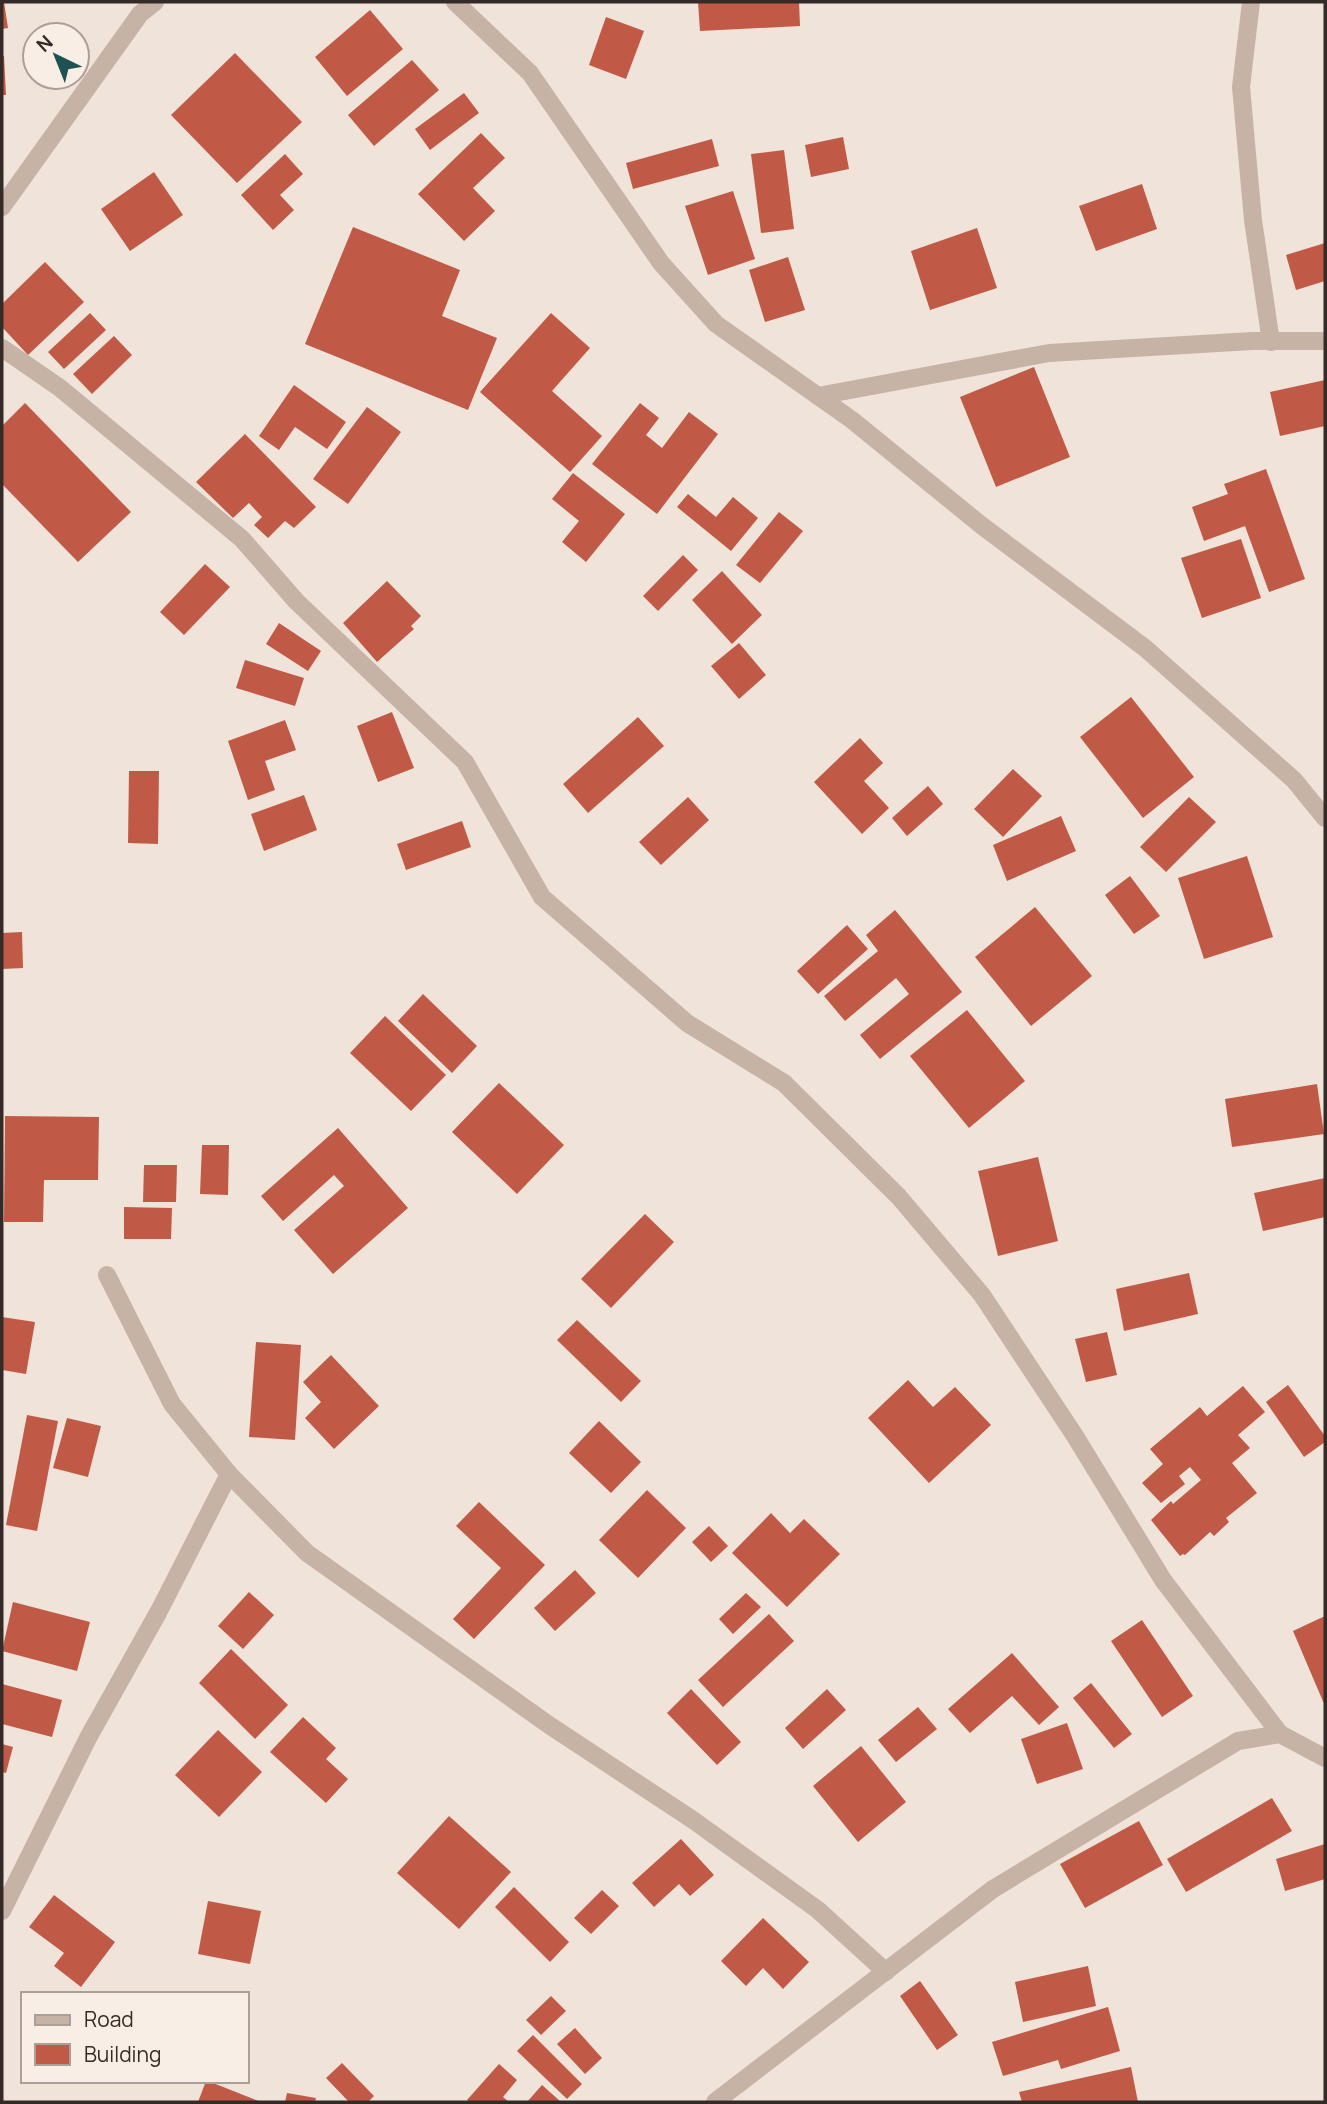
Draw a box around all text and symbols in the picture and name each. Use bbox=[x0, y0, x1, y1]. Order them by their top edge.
north arrow bbox=[21, 21, 91, 91]
text: N bbox=[31, 29, 58, 58]
legend bbox=[21, 1992, 248, 2083]
text: Road bbox=[84, 2005, 134, 2033]
text: Building bbox=[84, 2040, 161, 2068]

